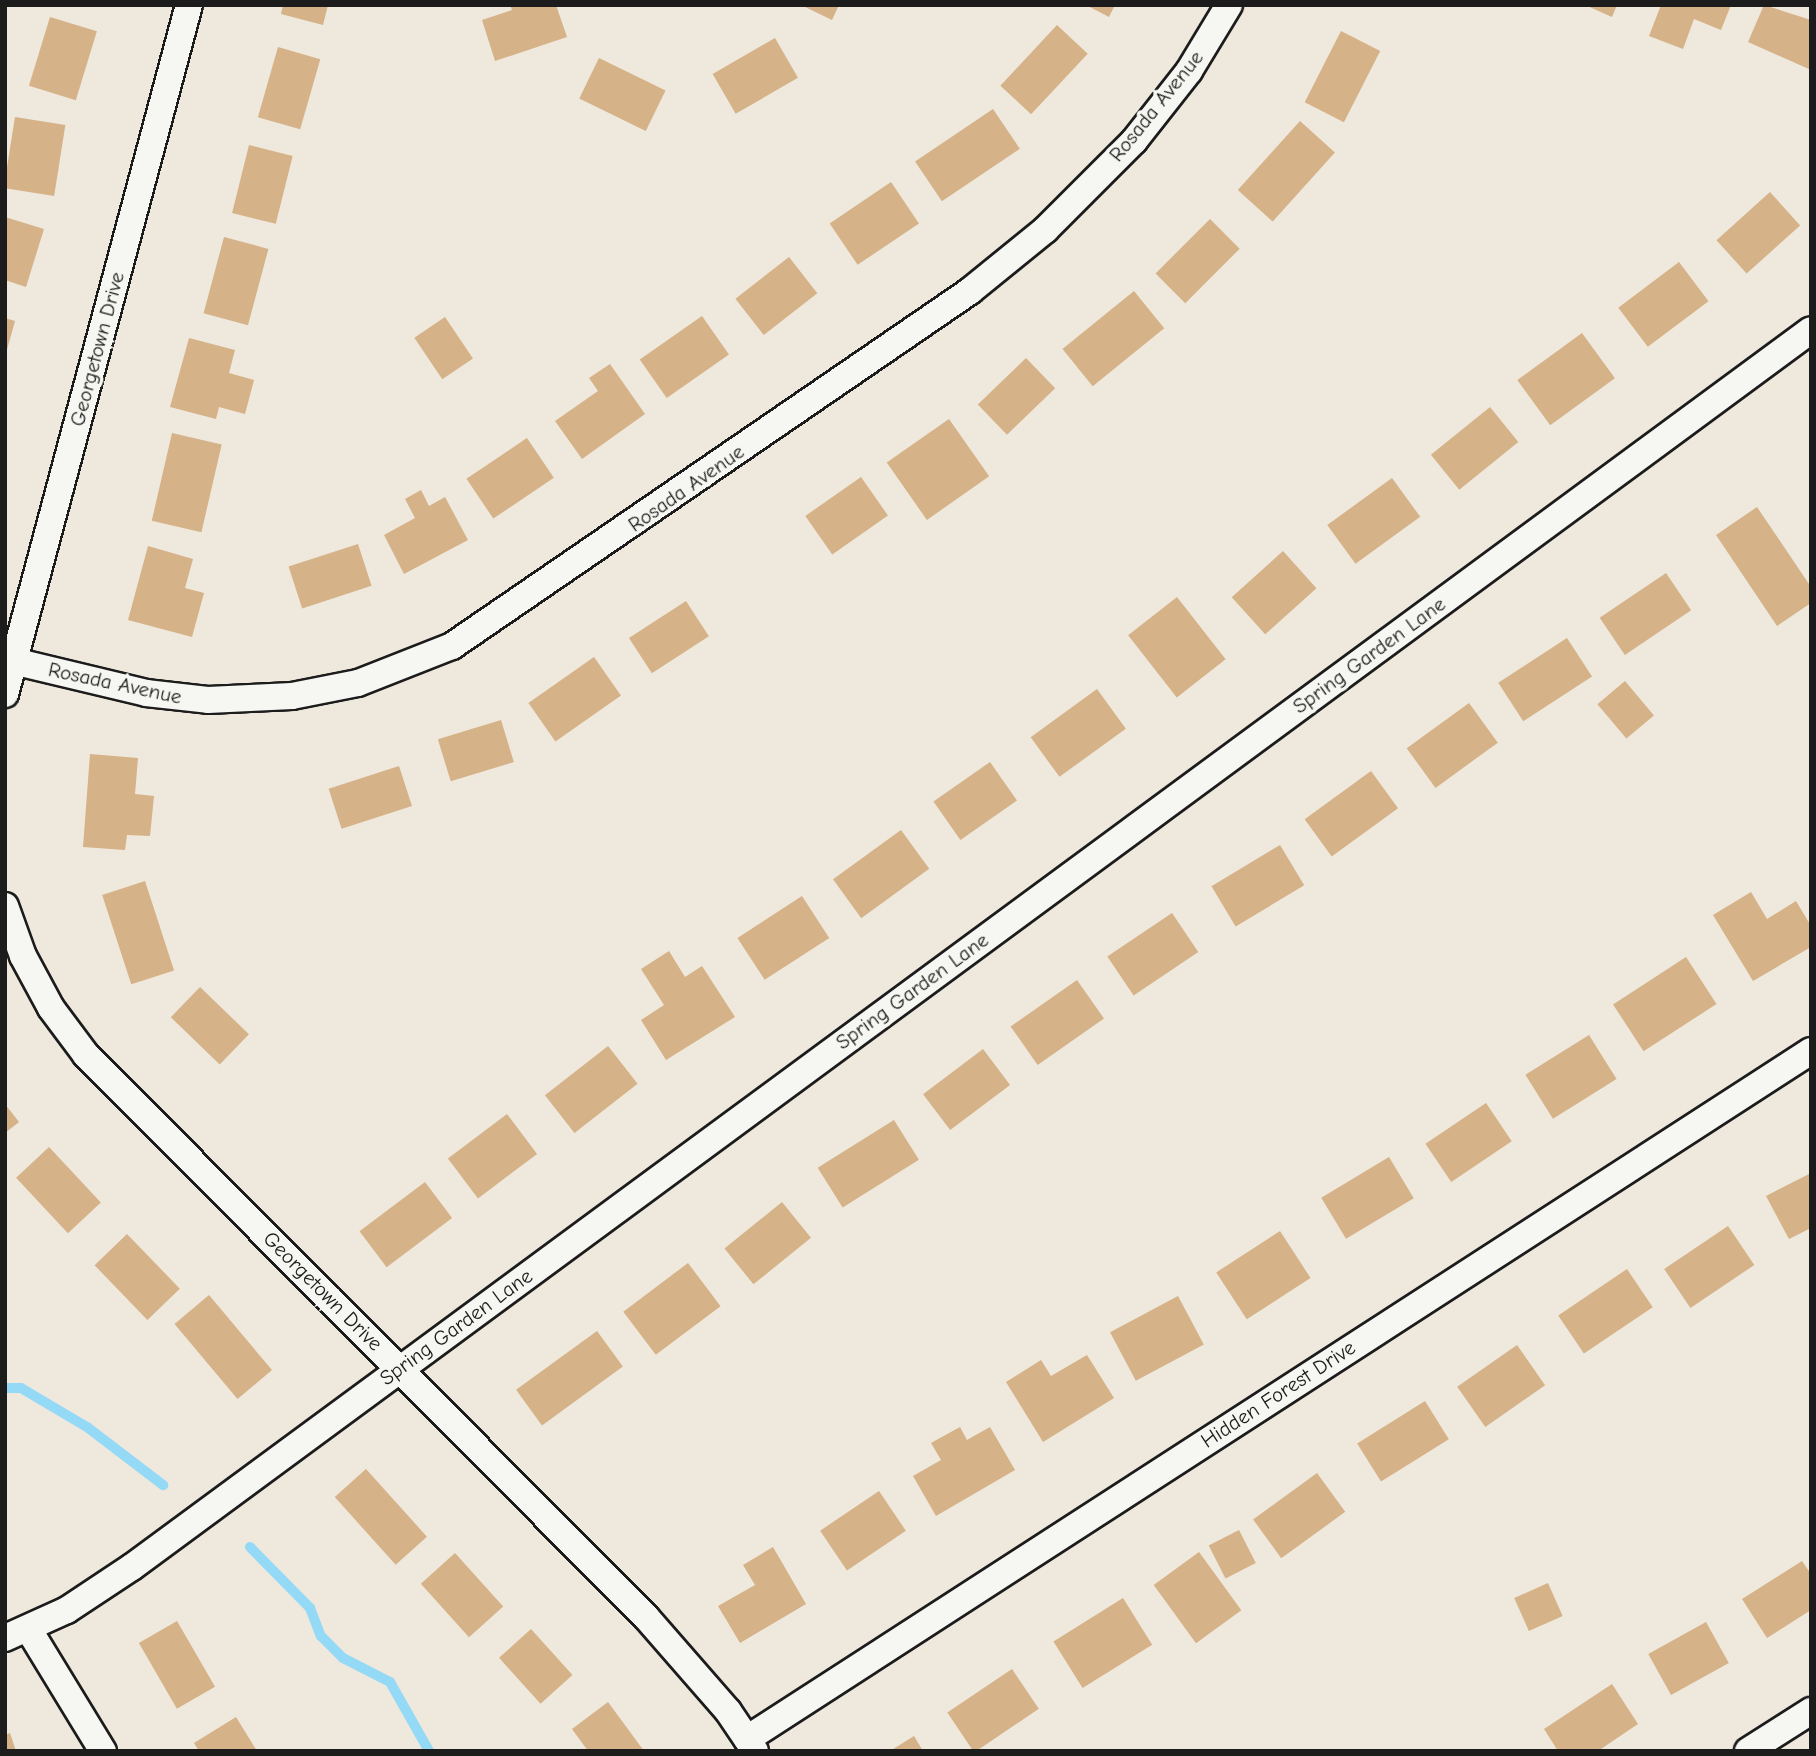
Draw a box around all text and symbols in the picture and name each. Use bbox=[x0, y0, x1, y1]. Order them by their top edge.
street label: Rosada Avenue bbox=[1104, 45, 1208, 167]
street label: Georgetown Drive bbox=[64, 269, 130, 429]
street label: Rosada Avenue bbox=[623, 439, 749, 537]
street label: Spring Garden Lane bbox=[1288, 591, 1450, 719]
street label: Rosada Avenue bbox=[46, 657, 184, 709]
street label: Spring Garden Lane bbox=[831, 927, 993, 1055]
street label: Georgetown Drive bbox=[258, 1226, 388, 1356]
street label: Spring Garden Lane bbox=[375, 1263, 537, 1391]
street label: Hidden Forest Drive bbox=[1196, 1335, 1360, 1453]

